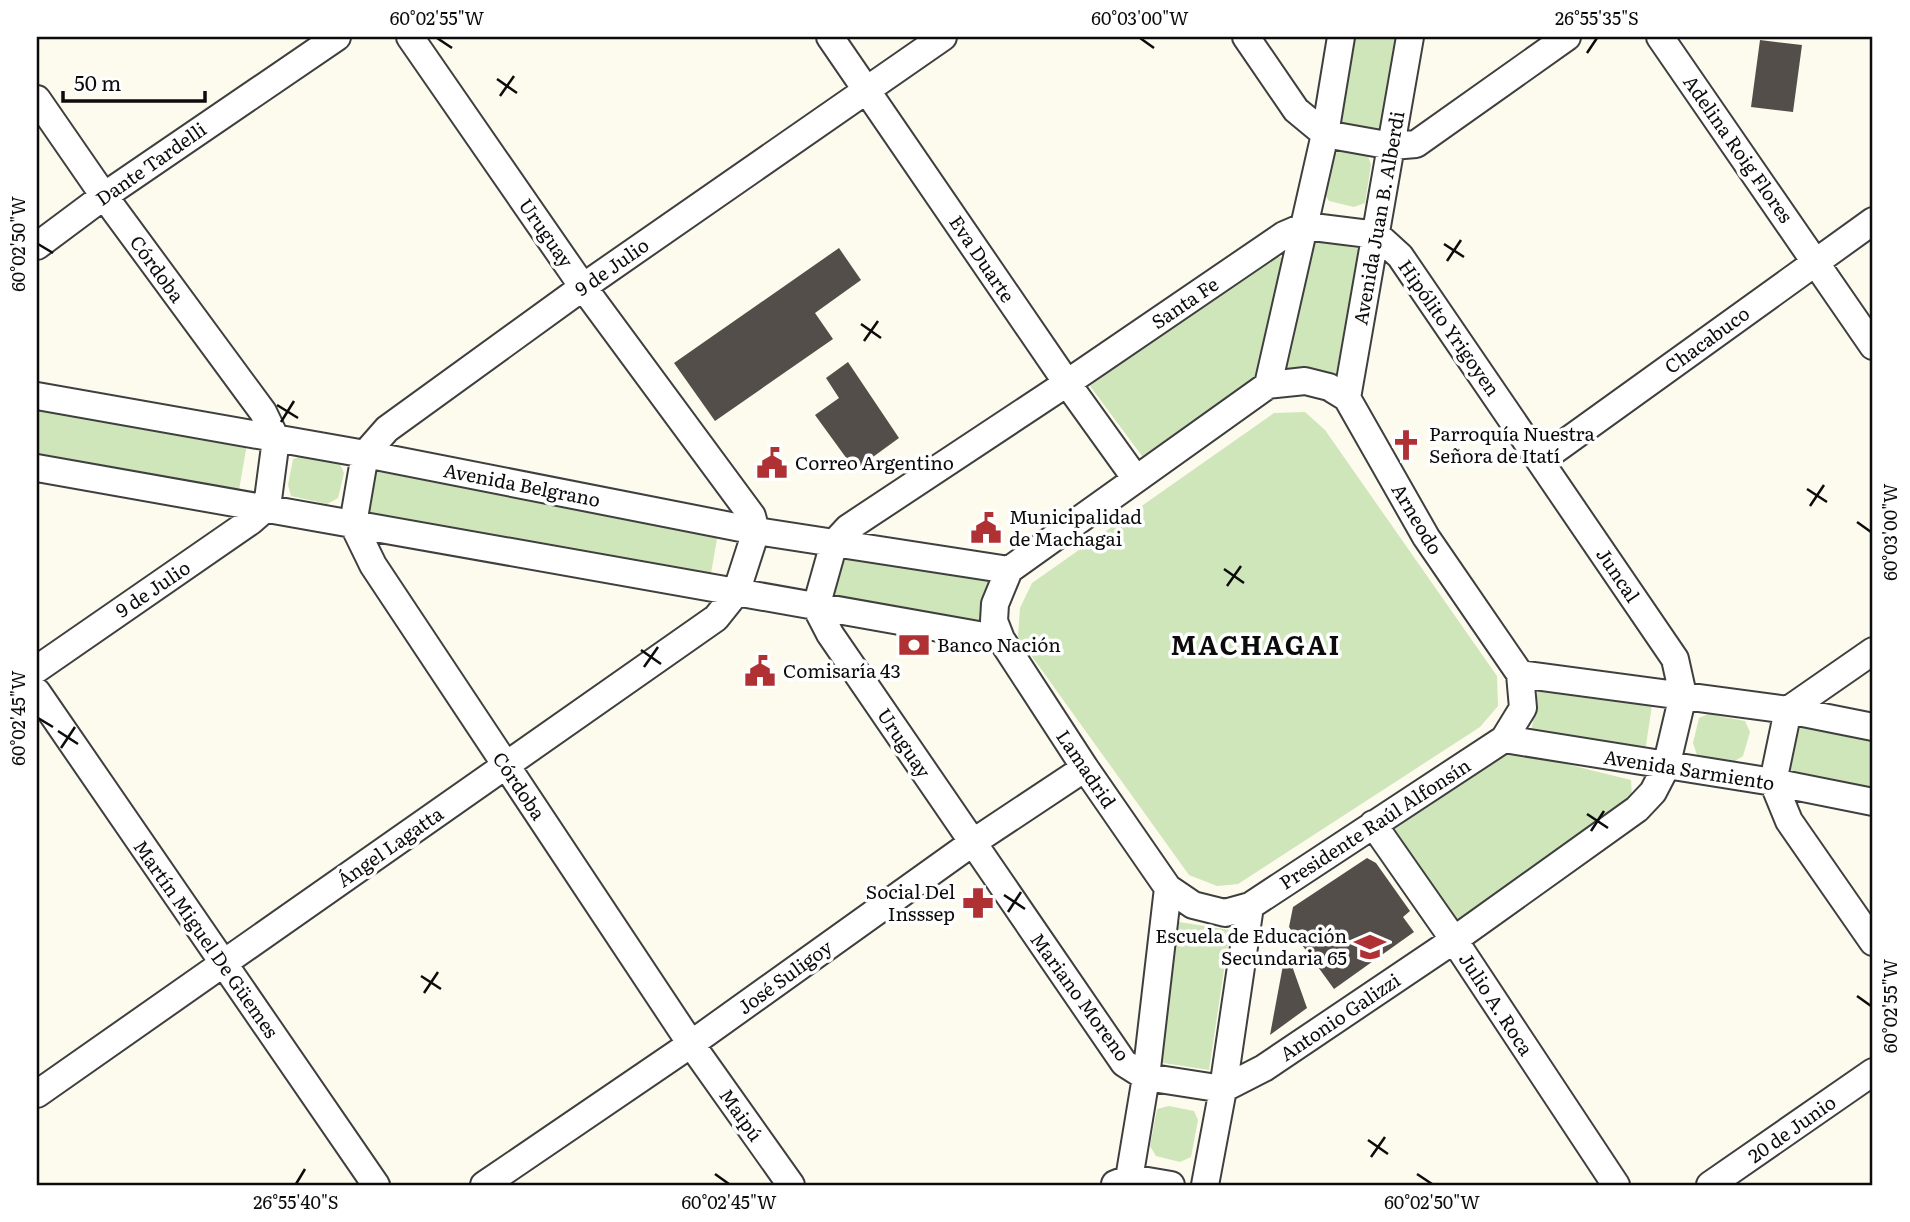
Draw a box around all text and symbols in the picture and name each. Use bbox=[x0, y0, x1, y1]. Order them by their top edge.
text: 60°02'55"W bbox=[390, 4, 485, 31]
text: 60°03'00"W bbox=[1091, 4, 1189, 31]
text: 26°55'35"S bbox=[1555, 4, 1639, 31]
scale bar bbox=[63, 60, 205, 104]
text: 50 m bbox=[74, 66, 121, 97]
street label: Adelina Roig Flores bbox=[1677, 69, 1801, 228]
street label: Avenida Juan B. Alberdi bbox=[1345, 109, 1411, 327]
street label: Dante Tardelli bbox=[89, 115, 211, 212]
street label: Uruguay bbox=[513, 192, 581, 273]
text: 60°02'50"W bbox=[4, 196, 31, 292]
street label: Eva Duarte bbox=[943, 209, 1022, 308]
street label: Córdoba bbox=[124, 229, 192, 308]
street label: 9 de Julio bbox=[569, 230, 654, 302]
street label: Hipólito Yrigoyen bbox=[1392, 254, 1507, 401]
street label: Santa Fe bbox=[1145, 269, 1224, 335]
street label: Chacabuco bbox=[1658, 299, 1755, 380]
place label: Parroquía Nuestra Señora de Itatí bbox=[1429, 419, 1595, 469]
church icon: Parroquía Nuestra Señora de Itatí bbox=[1389, 428, 1423, 462]
public building icon: Correo Argentino bbox=[755, 446, 789, 480]
place label: Correo Argentino bbox=[795, 448, 954, 476]
street label: Avenida Belgrano bbox=[441, 455, 603, 513]
street label: Arneodo bbox=[1386, 478, 1450, 559]
text: 60°03'00"W bbox=[1876, 483, 1903, 581]
place label: Municipalidad de Machagai bbox=[1009, 502, 1142, 552]
public building icon: Municipalidad de Machagai bbox=[969, 511, 1003, 545]
street label: Juncal bbox=[1590, 541, 1647, 607]
street label: 9 de Julio bbox=[109, 553, 195, 623]
district label: MACHAGAI bbox=[1171, 624, 1341, 663]
bank icon: Banco Nación bbox=[897, 628, 931, 662]
place label: Banco Nación bbox=[937, 630, 1061, 658]
public building icon: Comisaría 43 bbox=[743, 654, 777, 688]
place label: Comisaría 43 bbox=[783, 656, 901, 684]
text: 60°02'45"W bbox=[4, 670, 31, 766]
street label: Uruguay bbox=[871, 702, 939, 783]
street label: Lamadrid bbox=[1050, 724, 1124, 814]
street label: Avenida Sarmiento bbox=[1602, 742, 1777, 796]
street label: Córdoba bbox=[487, 746, 553, 826]
street label: Presidente Raúl Alfonsín bbox=[1273, 751, 1476, 896]
street label: Ángel Lagatta bbox=[331, 799, 449, 893]
street label: Martín Miguel De Güemes bbox=[128, 834, 286, 1044]
place label: Social Del Insssep bbox=[866, 877, 955, 927]
pharmacy icon: Social Del Insssep bbox=[961, 886, 995, 920]
place label: Escuela de Educación Secundaria 65 bbox=[1155, 921, 1347, 971]
street label: Mariano Moreno bbox=[1024, 926, 1137, 1067]
school or university icon: Escuela de Educación Secundaria 65 bbox=[1353, 930, 1387, 964]
street label: José Suligoy bbox=[731, 932, 838, 1020]
street label: Julio A. Roca bbox=[1453, 946, 1541, 1061]
text: 60°02'55"W bbox=[1876, 958, 1903, 1053]
street label: Antonio Galizzi bbox=[1274, 965, 1405, 1067]
street label: Maipú bbox=[713, 1082, 770, 1147]
street label: 20 de Junio bbox=[1742, 1088, 1841, 1169]
text: 26°55'40"S bbox=[253, 1188, 339, 1215]
text: 60°02'45"W bbox=[681, 1188, 777, 1215]
text: 60°02'50"W bbox=[1384, 1188, 1480, 1215]

